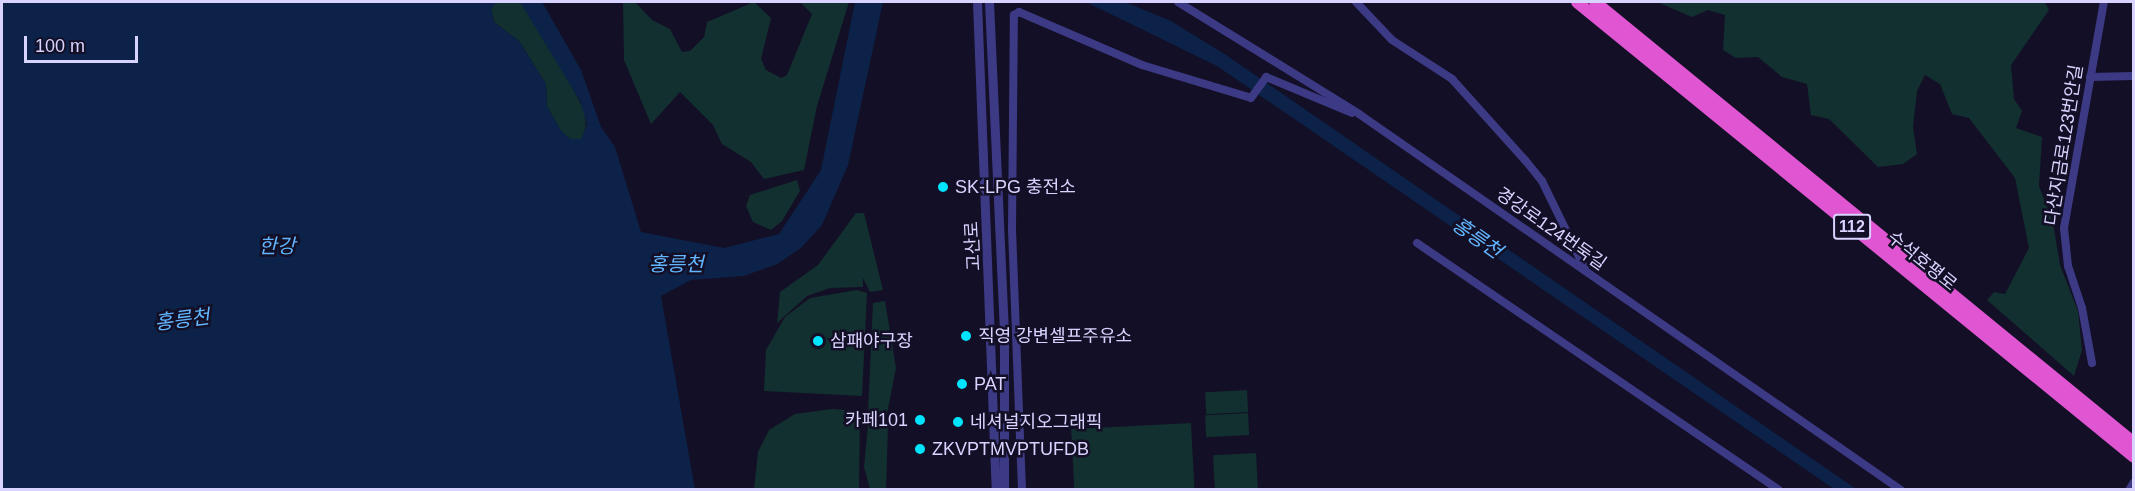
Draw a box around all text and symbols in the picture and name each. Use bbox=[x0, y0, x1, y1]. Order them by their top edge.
scale bar bbox=[27, 24, 141, 62]
text: 100 m bbox=[35, 36, 85, 56]
street label: 다산지금로123번안길 bbox=[2041, 63, 2087, 227]
place label: SK-LPG 충전소 bbox=[955, 176, 1076, 198]
marker: SK-LPG 충전소 bbox=[936, 180, 950, 194]
street label: 경강로124번둑길 bbox=[1492, 183, 1610, 275]
water label: 홍릉천 bbox=[1448, 212, 1506, 264]
road number: 112 bbox=[1832, 214, 1872, 240]
street label: 고산로 bbox=[961, 221, 985, 271]
street label: 수석호평로 bbox=[1883, 227, 1961, 295]
water label: 한강 bbox=[259, 234, 295, 258]
water label: 홍릉천 bbox=[648, 252, 704, 276]
water label: 홍릉천 bbox=[153, 305, 211, 335]
place label: 직영 강변셀프주유소 bbox=[978, 325, 1132, 347]
marker: 직영 강변셀프주유소 bbox=[959, 329, 973, 343]
place label: 삼패야구장 bbox=[830, 330, 913, 352]
marker: 삼패야구장 bbox=[811, 334, 825, 348]
place label: PAT bbox=[974, 373, 1006, 395]
marker: PAT bbox=[955, 377, 969, 391]
place label: 카페101 bbox=[845, 409, 908, 431]
place label: 네셔널지오그래픽 bbox=[970, 411, 1102, 433]
marker: 카페101 bbox=[913, 413, 927, 427]
marker: 네셔널지오그래픽 bbox=[951, 415, 965, 429]
place label: ZKVPTMVPTUFDB bbox=[932, 438, 1089, 460]
marker: ZKVPTMVPTUFDB bbox=[913, 442, 927, 456]

